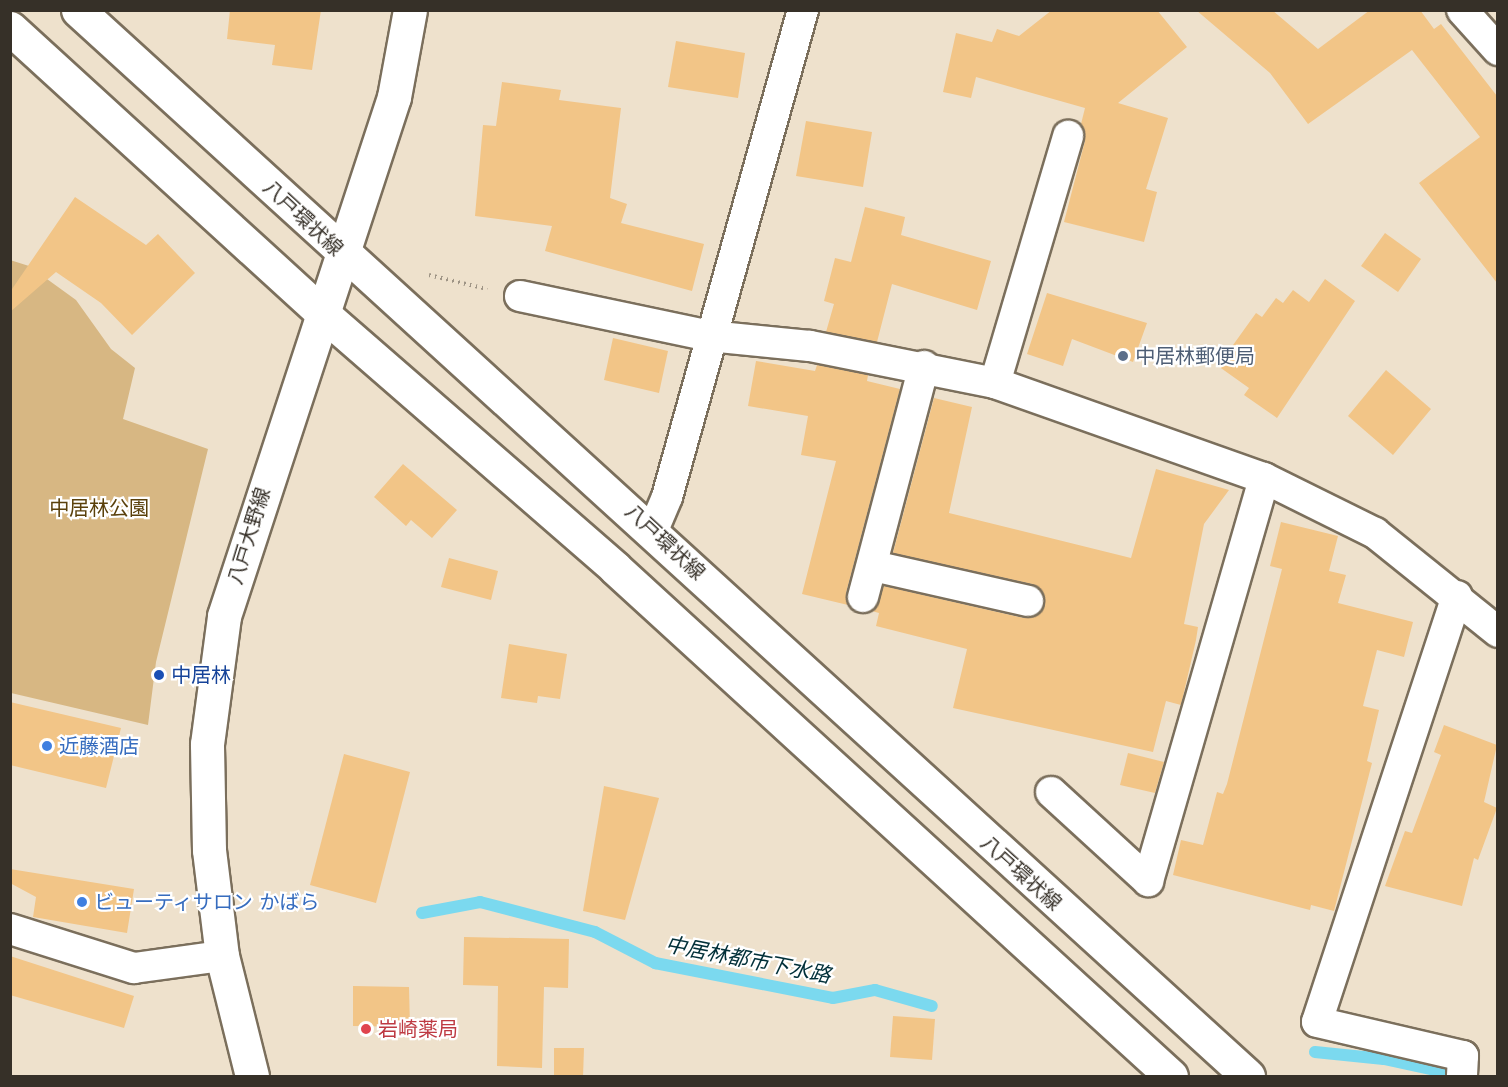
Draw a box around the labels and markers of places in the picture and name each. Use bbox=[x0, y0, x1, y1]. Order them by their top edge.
place label: 中居林郵便局 bbox=[1135, 344, 1255, 368]
marker: 中居林郵便局 bbox=[1116, 349, 1130, 363]
place label: 中居林 bbox=[171, 663, 231, 687]
marker: 中居林 bbox=[152, 668, 166, 682]
place label: 近藤酒店 bbox=[59, 734, 139, 758]
marker: 近藤酒店 bbox=[40, 739, 54, 753]
place label: ビューティサロン かばら bbox=[94, 890, 321, 914]
marker: ビューティサロン かばら bbox=[75, 895, 89, 909]
place label: 岩崎薬局 bbox=[378, 1017, 458, 1041]
marker: 岩崎薬局 bbox=[359, 1022, 373, 1036]

